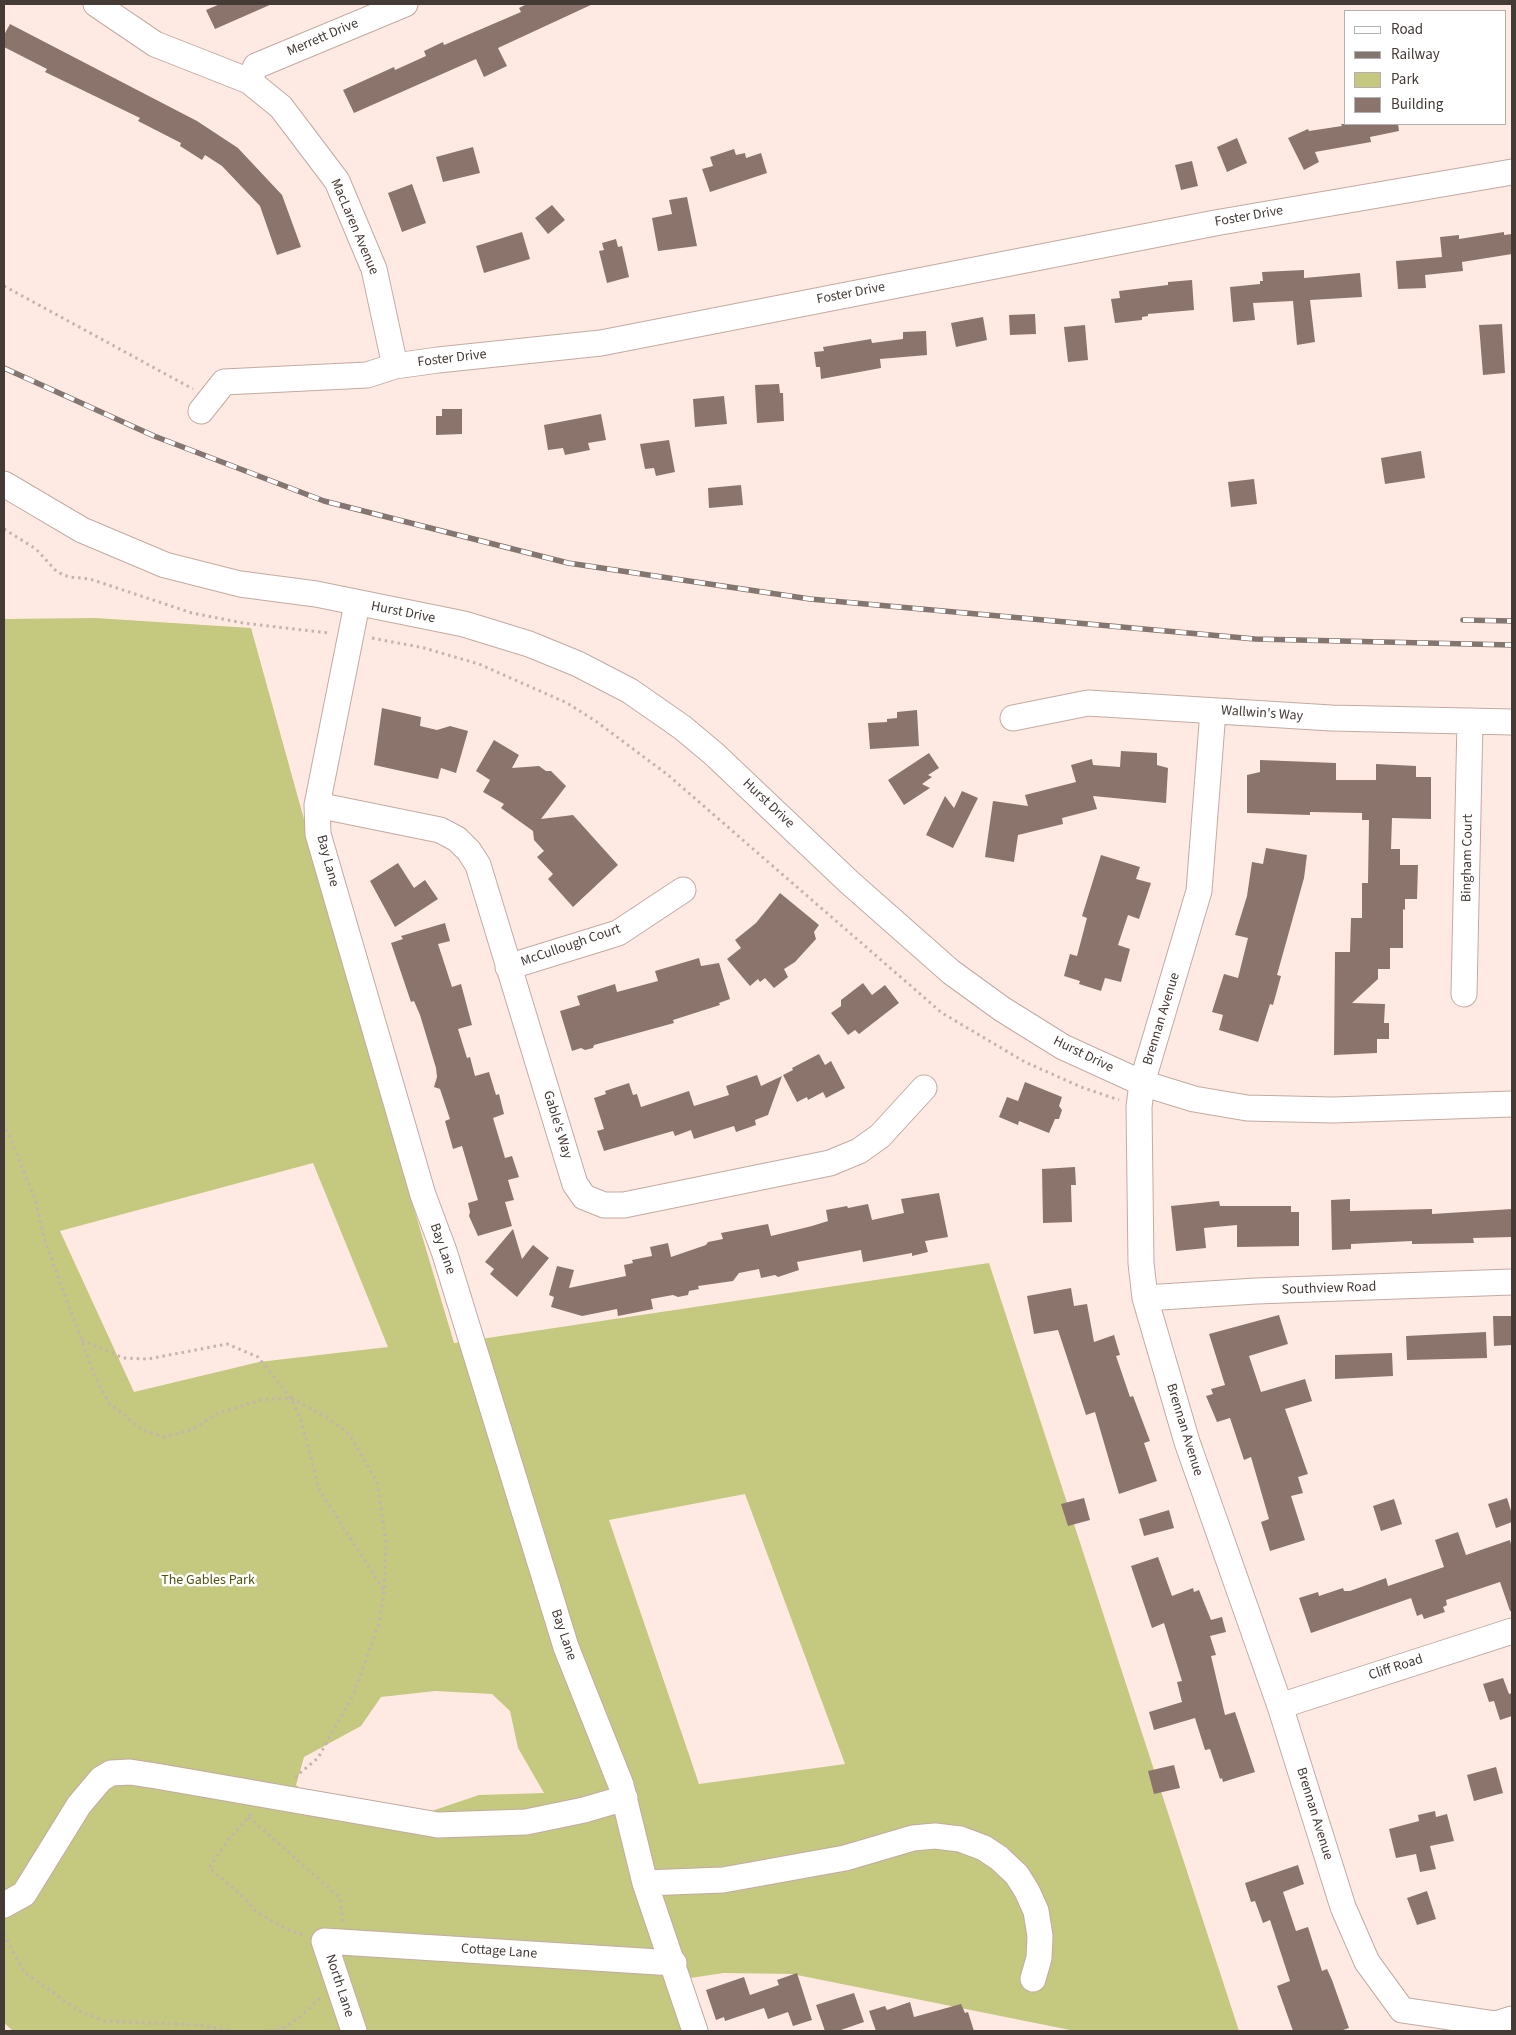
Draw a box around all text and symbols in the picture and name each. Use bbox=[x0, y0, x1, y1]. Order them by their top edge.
legend bbox=[1344, 10, 1506, 125]
street label: Merrett Drive bbox=[285, 15, 361, 61]
text: Road bbox=[1391, 19, 1423, 40]
text: Railway bbox=[1391, 44, 1440, 65]
text: Park bbox=[1391, 69, 1419, 90]
text: Building bbox=[1391, 94, 1443, 115]
street label: MacLaren Avenue bbox=[326, 176, 382, 278]
street label: Foster Drive bbox=[1213, 203, 1285, 231]
street label: Foster Drive bbox=[815, 279, 887, 309]
street label: Foster Drive bbox=[417, 346, 487, 372]
street label: Hurst Drive bbox=[369, 599, 437, 627]
street label: Wallwin's Way bbox=[1220, 703, 1304, 725]
street label: Hurst Drive bbox=[738, 776, 798, 832]
street label: Bingham Court bbox=[1459, 814, 1477, 902]
street label: Bay Lane bbox=[312, 833, 342, 889]
street label: McCullough Court bbox=[519, 921, 623, 971]
street label: Brennan Avenue bbox=[1140, 971, 1184, 1067]
street label: Hurst Drive bbox=[1050, 1033, 1116, 1077]
street label: Gable's Way bbox=[539, 1089, 575, 1161]
street label: Bay Lane bbox=[425, 1221, 459, 1277]
street label: Southview Road bbox=[1281, 1279, 1377, 1299]
street label: Brennan Avenue bbox=[1162, 1382, 1206, 1478]
park label: The Gables Park bbox=[161, 1573, 255, 1589]
street label: Bay Lane bbox=[546, 1607, 580, 1663]
street label: Cliff Road bbox=[1367, 1651, 1425, 1685]
street label: Brennan Avenue bbox=[1292, 1766, 1336, 1862]
street label: Cottage Lane bbox=[460, 1941, 538, 1963]
street label: North Lane bbox=[321, 1952, 357, 2020]

